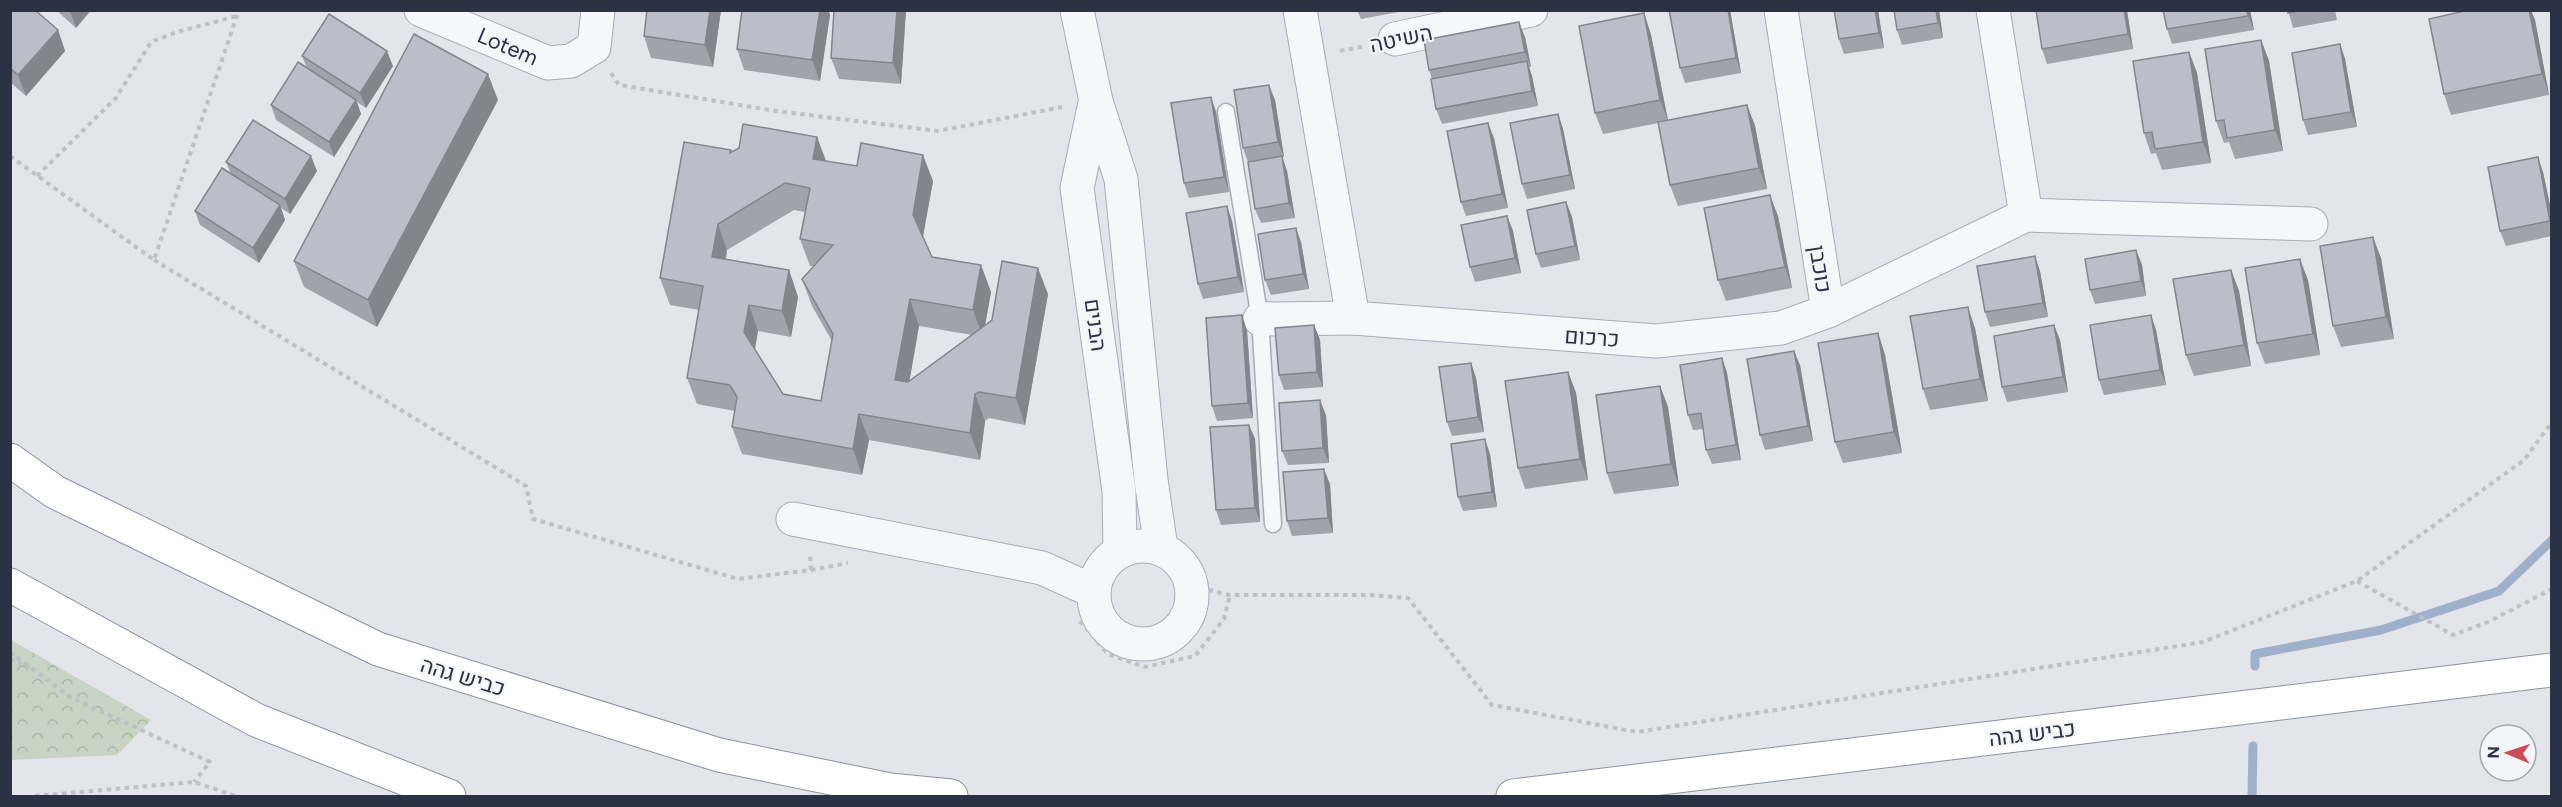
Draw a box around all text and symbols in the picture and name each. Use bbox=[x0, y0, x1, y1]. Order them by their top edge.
street label: השיטה bbox=[1367, 19, 1435, 58]
street label: Lotem bbox=[473, 22, 542, 71]
street label: כוכבן bbox=[1803, 243, 1838, 295]
street label: הבנים bbox=[1078, 297, 1113, 353]
street label: כרכום bbox=[1564, 322, 1620, 353]
street label: כביש גהה bbox=[417, 651, 509, 702]
street label: כביש גהה bbox=[1987, 715, 2077, 752]
north arrow bbox=[2478, 723, 2538, 783]
text: N bbox=[2484, 746, 2503, 759]

